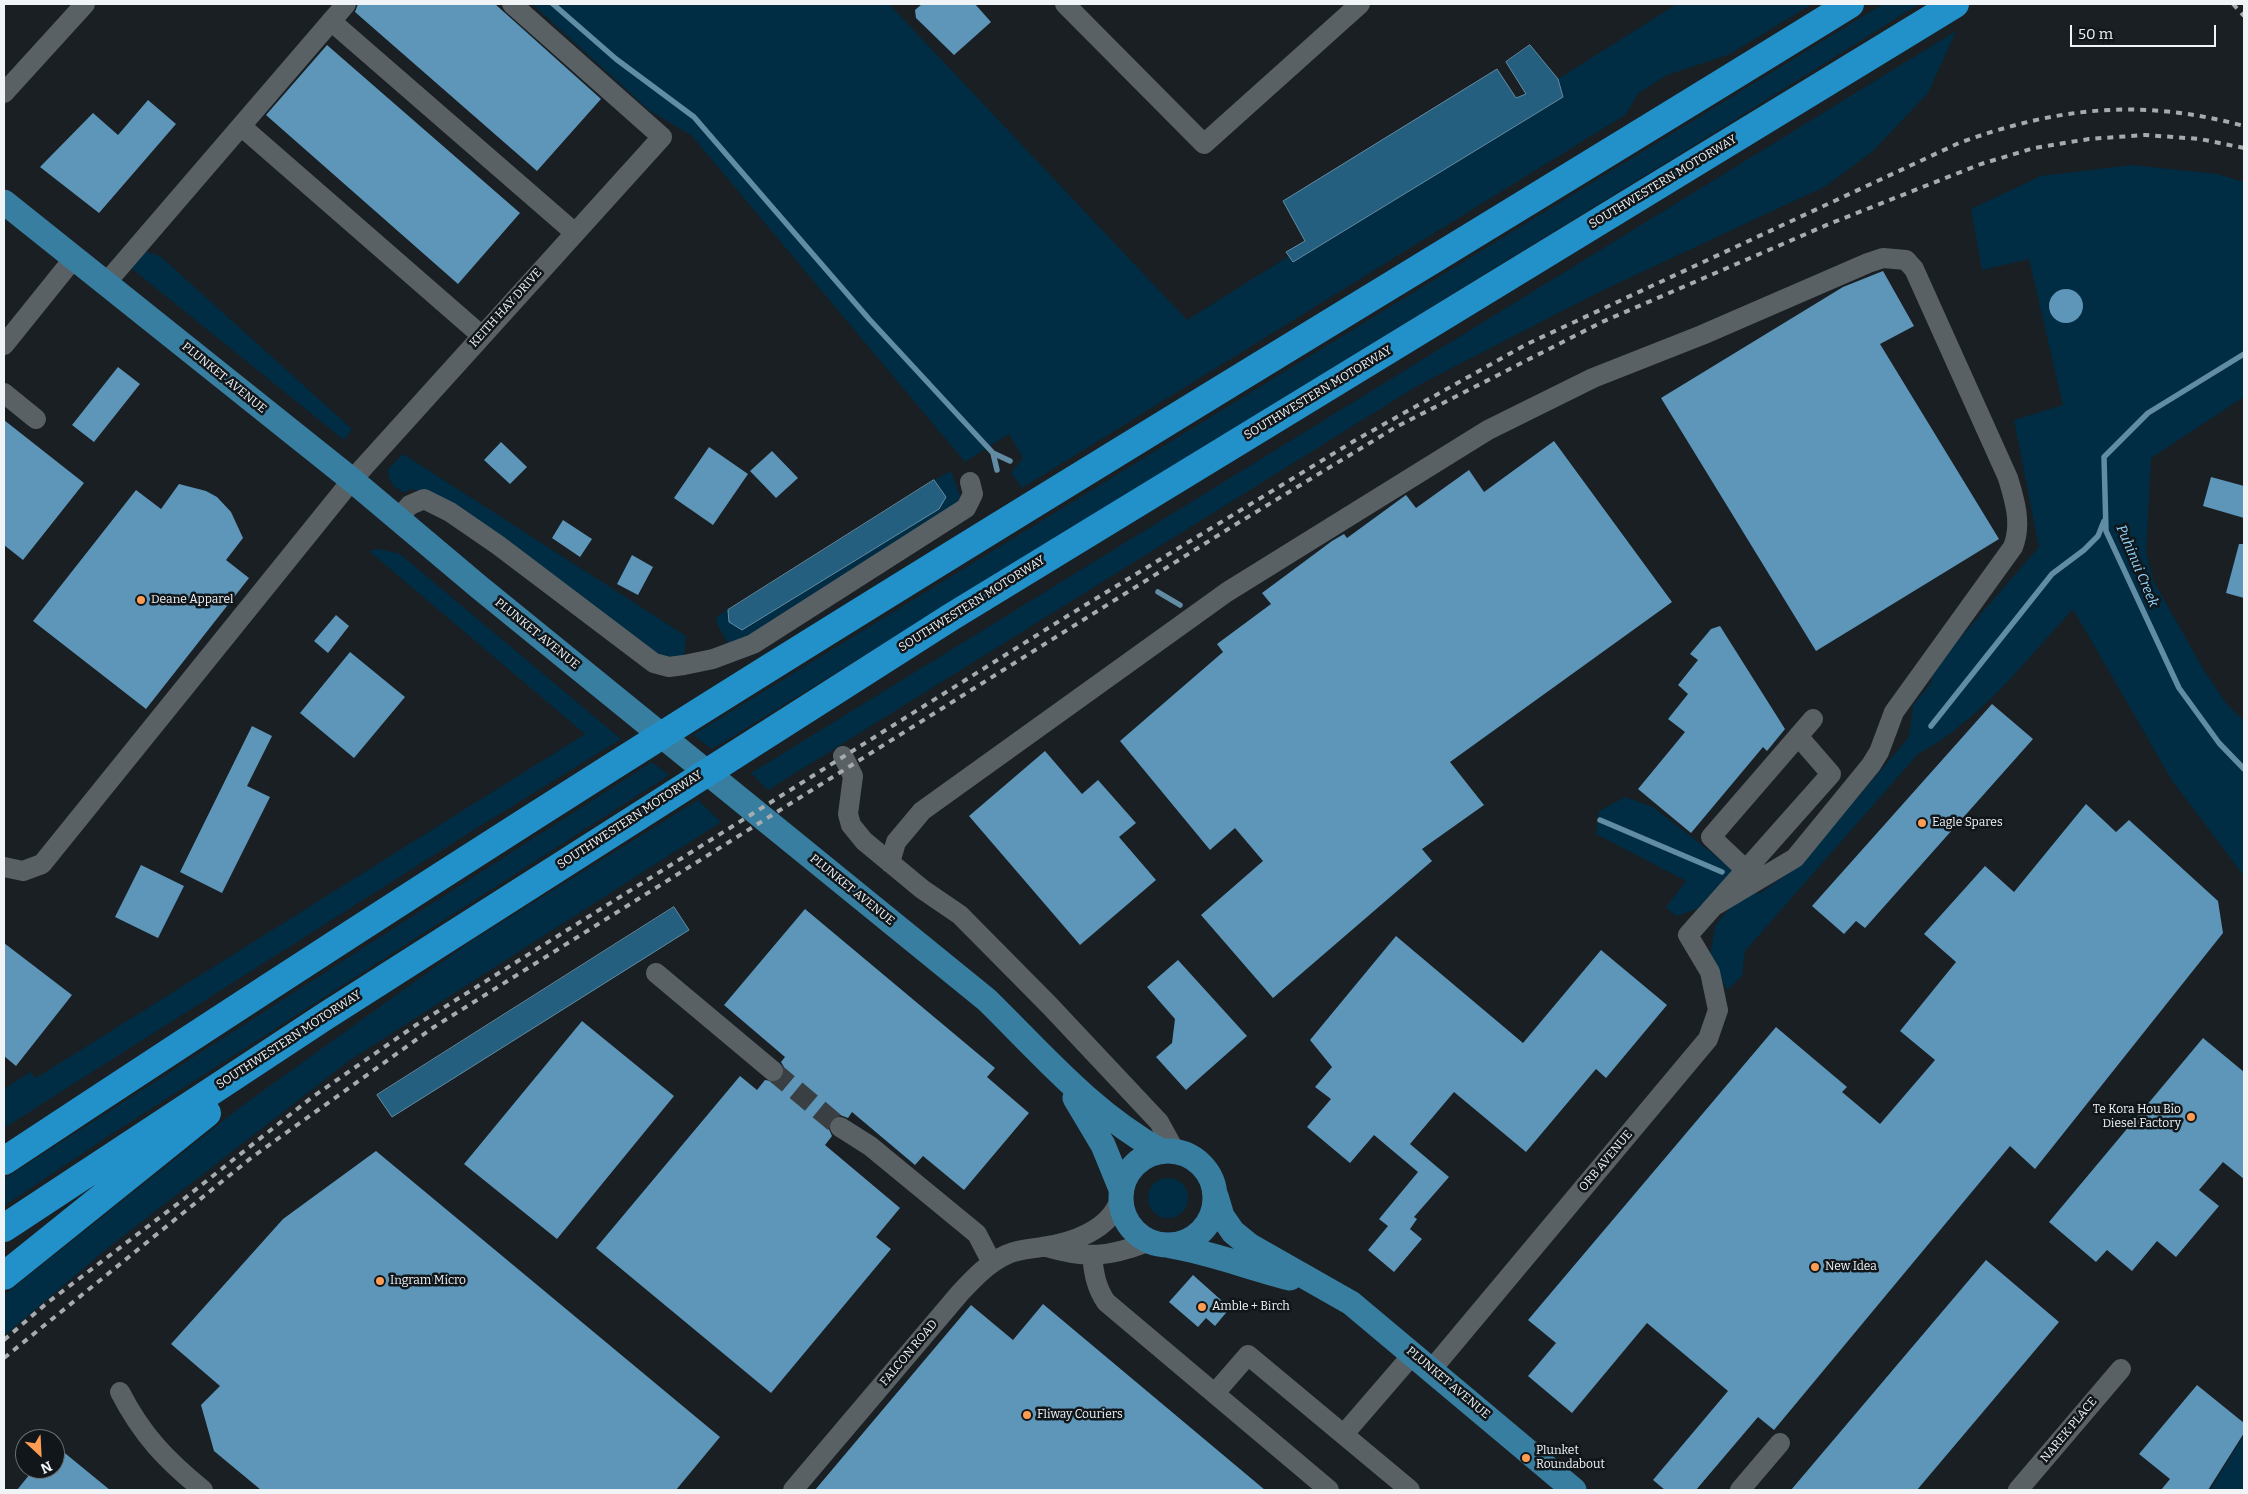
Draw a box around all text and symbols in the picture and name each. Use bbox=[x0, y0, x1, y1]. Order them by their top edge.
scale bar bbox=[2073, 15, 2219, 47]
text: 50 m bbox=[2078, 25, 2113, 43]
street label: SOUTHWESTERN MOTORWAY bbox=[1586, 132, 1740, 232]
street label: KEITH HAY DRIVE bbox=[467, 266, 545, 350]
street label: PLUNKET AVENUE bbox=[179, 340, 269, 416]
street label: SOUTHWESTERN MOTORWAY bbox=[1241, 343, 1395, 443]
water label: Puhinui Creek bbox=[2112, 522, 2162, 610]
street label: SOUTHWESTERN MOTORWAY bbox=[896, 553, 1048, 655]
place label: Deane Apparel bbox=[151, 593, 233, 607]
marker: Deane Apparel bbox=[135, 594, 147, 606]
street label: PLUNKET AVENUE bbox=[492, 596, 582, 672]
street label: SOUTHWESTERN MOTORWAY bbox=[555, 768, 705, 872]
place label: Eagle Spares bbox=[1932, 816, 2003, 830]
marker: Eagle Spares bbox=[1916, 817, 1928, 829]
street label: PLUNKET AVENUE bbox=[807, 852, 897, 928]
street label: SOUTHWESTERN MOTORWAY bbox=[214, 988, 364, 1092]
place label: Te Kora Hou Bio Diesel Factory bbox=[2093, 1103, 2181, 1131]
marker: Te Kora Hou Bio Diesel Factory bbox=[2185, 1111, 2197, 1123]
street label: ORB AVENUE bbox=[1576, 1127, 1636, 1195]
place label: New Idea bbox=[1825, 1260, 1877, 1274]
marker: New Idea bbox=[1809, 1261, 1821, 1273]
place label: Ingram Micro bbox=[390, 1274, 466, 1288]
marker: Ingram Micro bbox=[374, 1275, 386, 1287]
place label: Amble + Birch bbox=[1212, 1300, 1290, 1314]
marker: Amble + Birch bbox=[1196, 1301, 1208, 1313]
street label: FALCON ROAD bbox=[877, 1317, 941, 1389]
street label: PLUNKET AVENUE bbox=[1403, 1344, 1493, 1422]
street label: NAREK PLACE bbox=[2038, 1395, 2100, 1465]
place label: Fliway Couriers bbox=[1037, 1408, 1123, 1422]
marker: Fliway Couriers bbox=[1021, 1409, 1033, 1421]
north arrow bbox=[15, 1429, 65, 1479]
place label: Plunket Roundabout bbox=[1536, 1444, 1605, 1472]
marker: Plunket Roundabout bbox=[1520, 1452, 1532, 1464]
text: N bbox=[38, 1457, 55, 1477]

